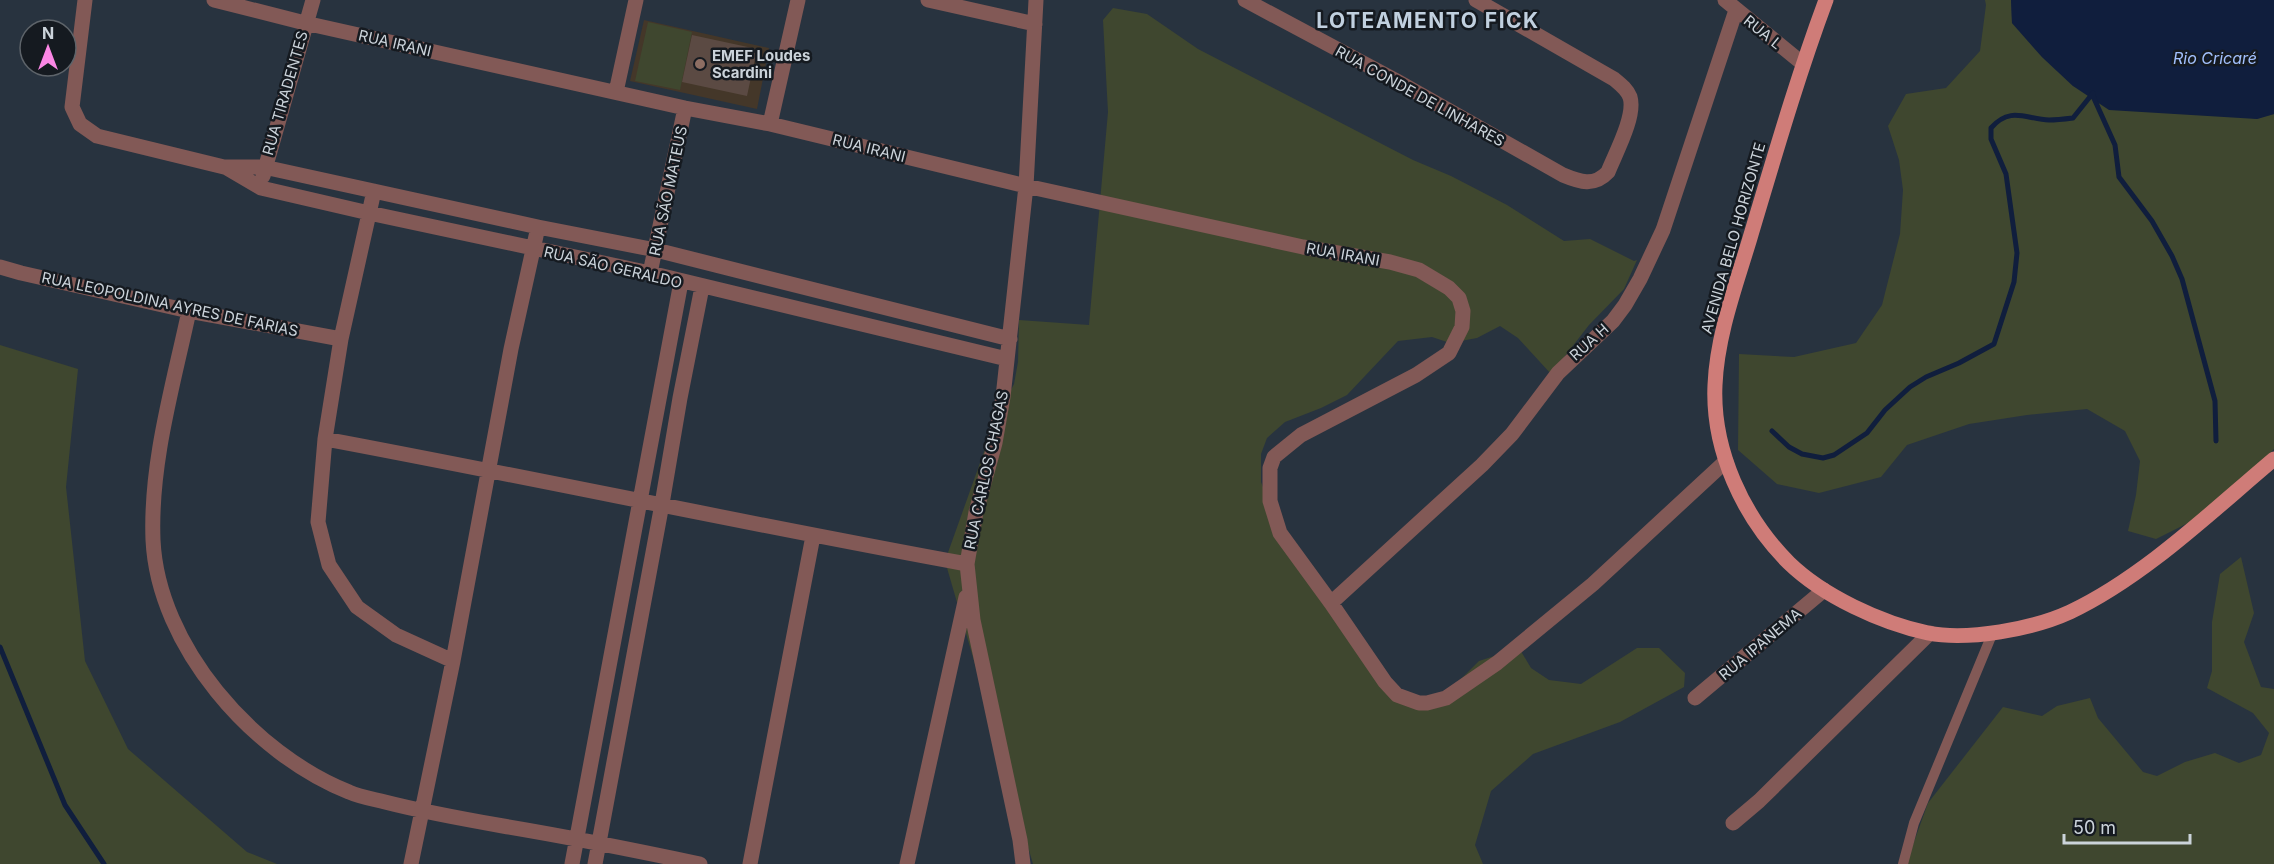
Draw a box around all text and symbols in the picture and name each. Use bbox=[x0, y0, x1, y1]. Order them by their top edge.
district label: LOTEAMENTO FICK bbox=[1316, 8, 1540, 33]
street label: RUA L bbox=[1740, 11, 1786, 53]
north arrow bbox=[18, 18, 78, 78]
text: N bbox=[42, 23, 54, 43]
street label: RUA IRANI bbox=[357, 25, 433, 61]
street label: RUA TIRADENTES bbox=[258, 29, 312, 157]
street label: RUA CONDE DE LINHARES bbox=[1332, 42, 1508, 150]
place label: EMEF Loudes Scardini bbox=[712, 46, 810, 82]
water label: Rio Cricaré bbox=[2173, 48, 2257, 68]
marker: EMEF Loudes Scardini bbox=[693, 57, 707, 71]
street label: RUA SÃO MATEUS bbox=[645, 124, 691, 258]
street label: RUA IRANI bbox=[831, 130, 907, 166]
street label: AVENIDA BELO HORIZONTE bbox=[1697, 140, 1769, 336]
street label: RUA IRANI bbox=[1305, 238, 1381, 270]
street label: RUA SÃO GERALDO bbox=[542, 242, 684, 292]
street label: RUA LEOPOLDINA AYRES DE FARIAS bbox=[40, 267, 300, 341]
street label: RUA H bbox=[1565, 319, 1613, 365]
street label: RUA CARLOS CHAGAS bbox=[960, 389, 1012, 551]
street label: RUA IPANEMA bbox=[1715, 604, 1805, 684]
scale bar bbox=[2064, 807, 2190, 845]
text: 50 m bbox=[2073, 817, 2116, 838]

